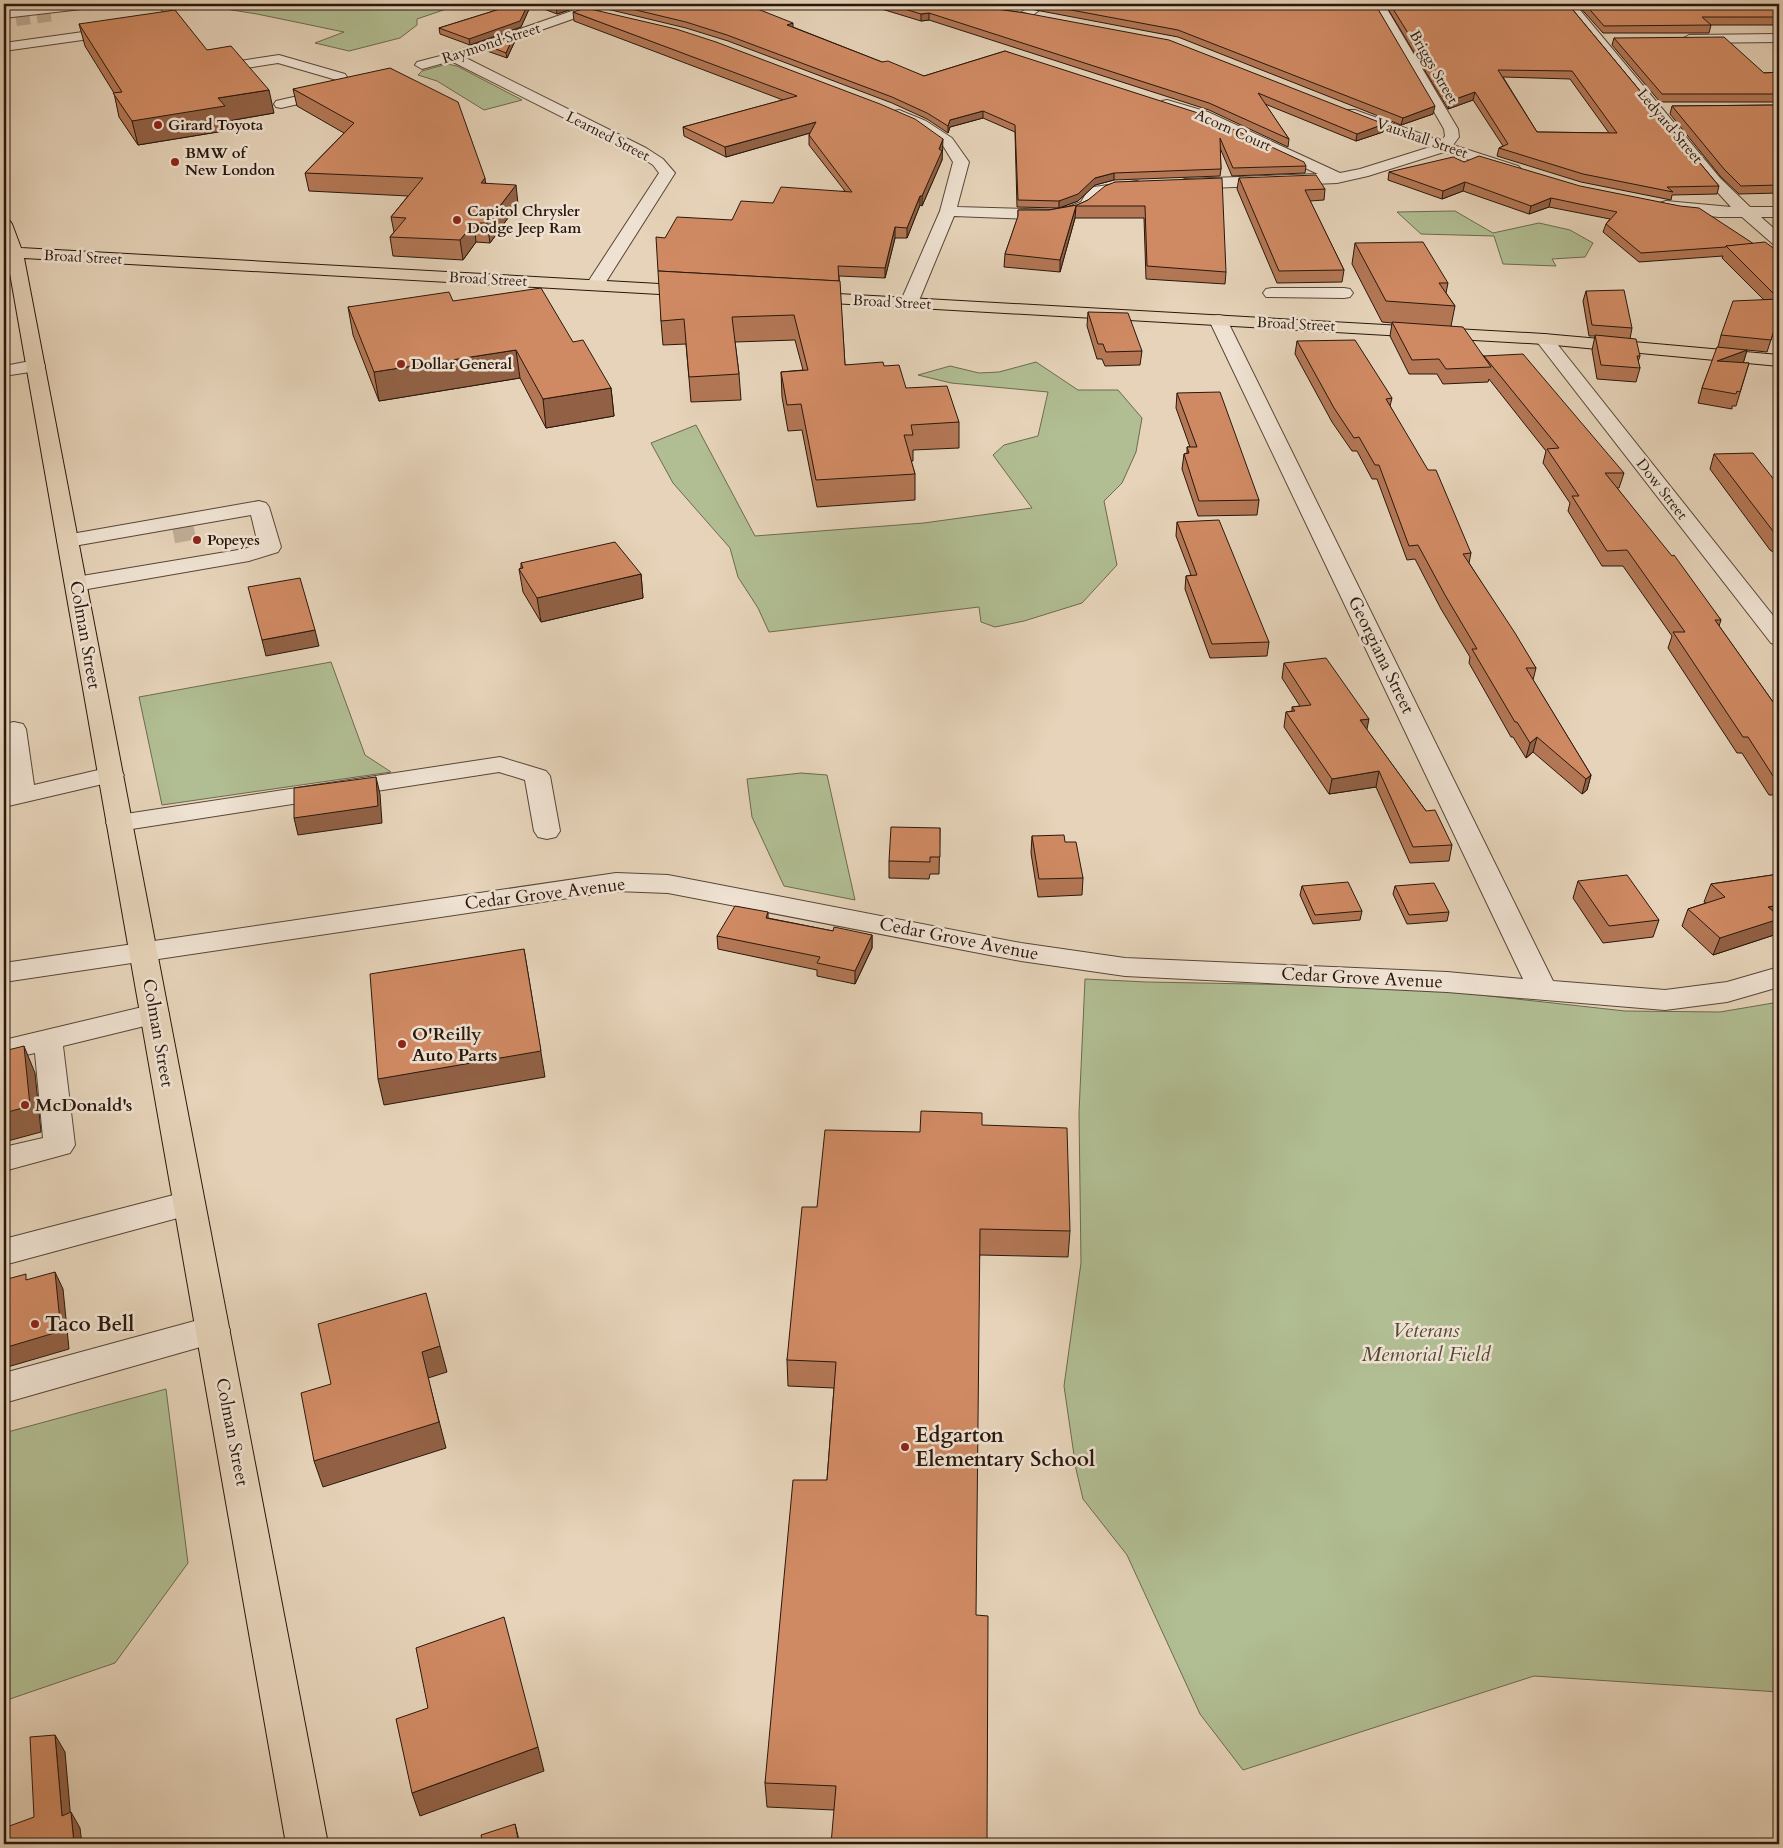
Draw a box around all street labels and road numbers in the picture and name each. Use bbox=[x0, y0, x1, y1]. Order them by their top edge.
street label: Raymond Street bbox=[439, 18, 543, 68]
street label: Briggs Street bbox=[1405, 27, 1463, 108]
street label: Ledyard Street bbox=[1633, 84, 1707, 168]
street label: Acorn Court bbox=[1192, 104, 1275, 156]
street label: Learned Street bbox=[563, 106, 653, 166]
street label: Vauxhall Street bbox=[1374, 113, 1471, 163]
street label: Broad Street bbox=[43, 245, 123, 269]
street label: Broad Street bbox=[448, 267, 528, 291]
street label: Broad Street bbox=[852, 290, 932, 314]
street label: Broad Street bbox=[1256, 312, 1336, 336]
street label: Dow Street bbox=[1632, 454, 1692, 524]
street label: Colman Street bbox=[63, 579, 107, 691]
street label: Georgiana Street bbox=[1342, 592, 1420, 718]
street label: Cedar Grove Avenue bbox=[463, 872, 627, 916]
street label: Cedar Grove Avenue bbox=[877, 911, 1041, 967]
street label: Cedar Grove Avenue bbox=[1281, 961, 1443, 995]
street label: Colman Street bbox=[136, 977, 180, 1089]
street label: Colman Street bbox=[209, 1376, 255, 1488]

